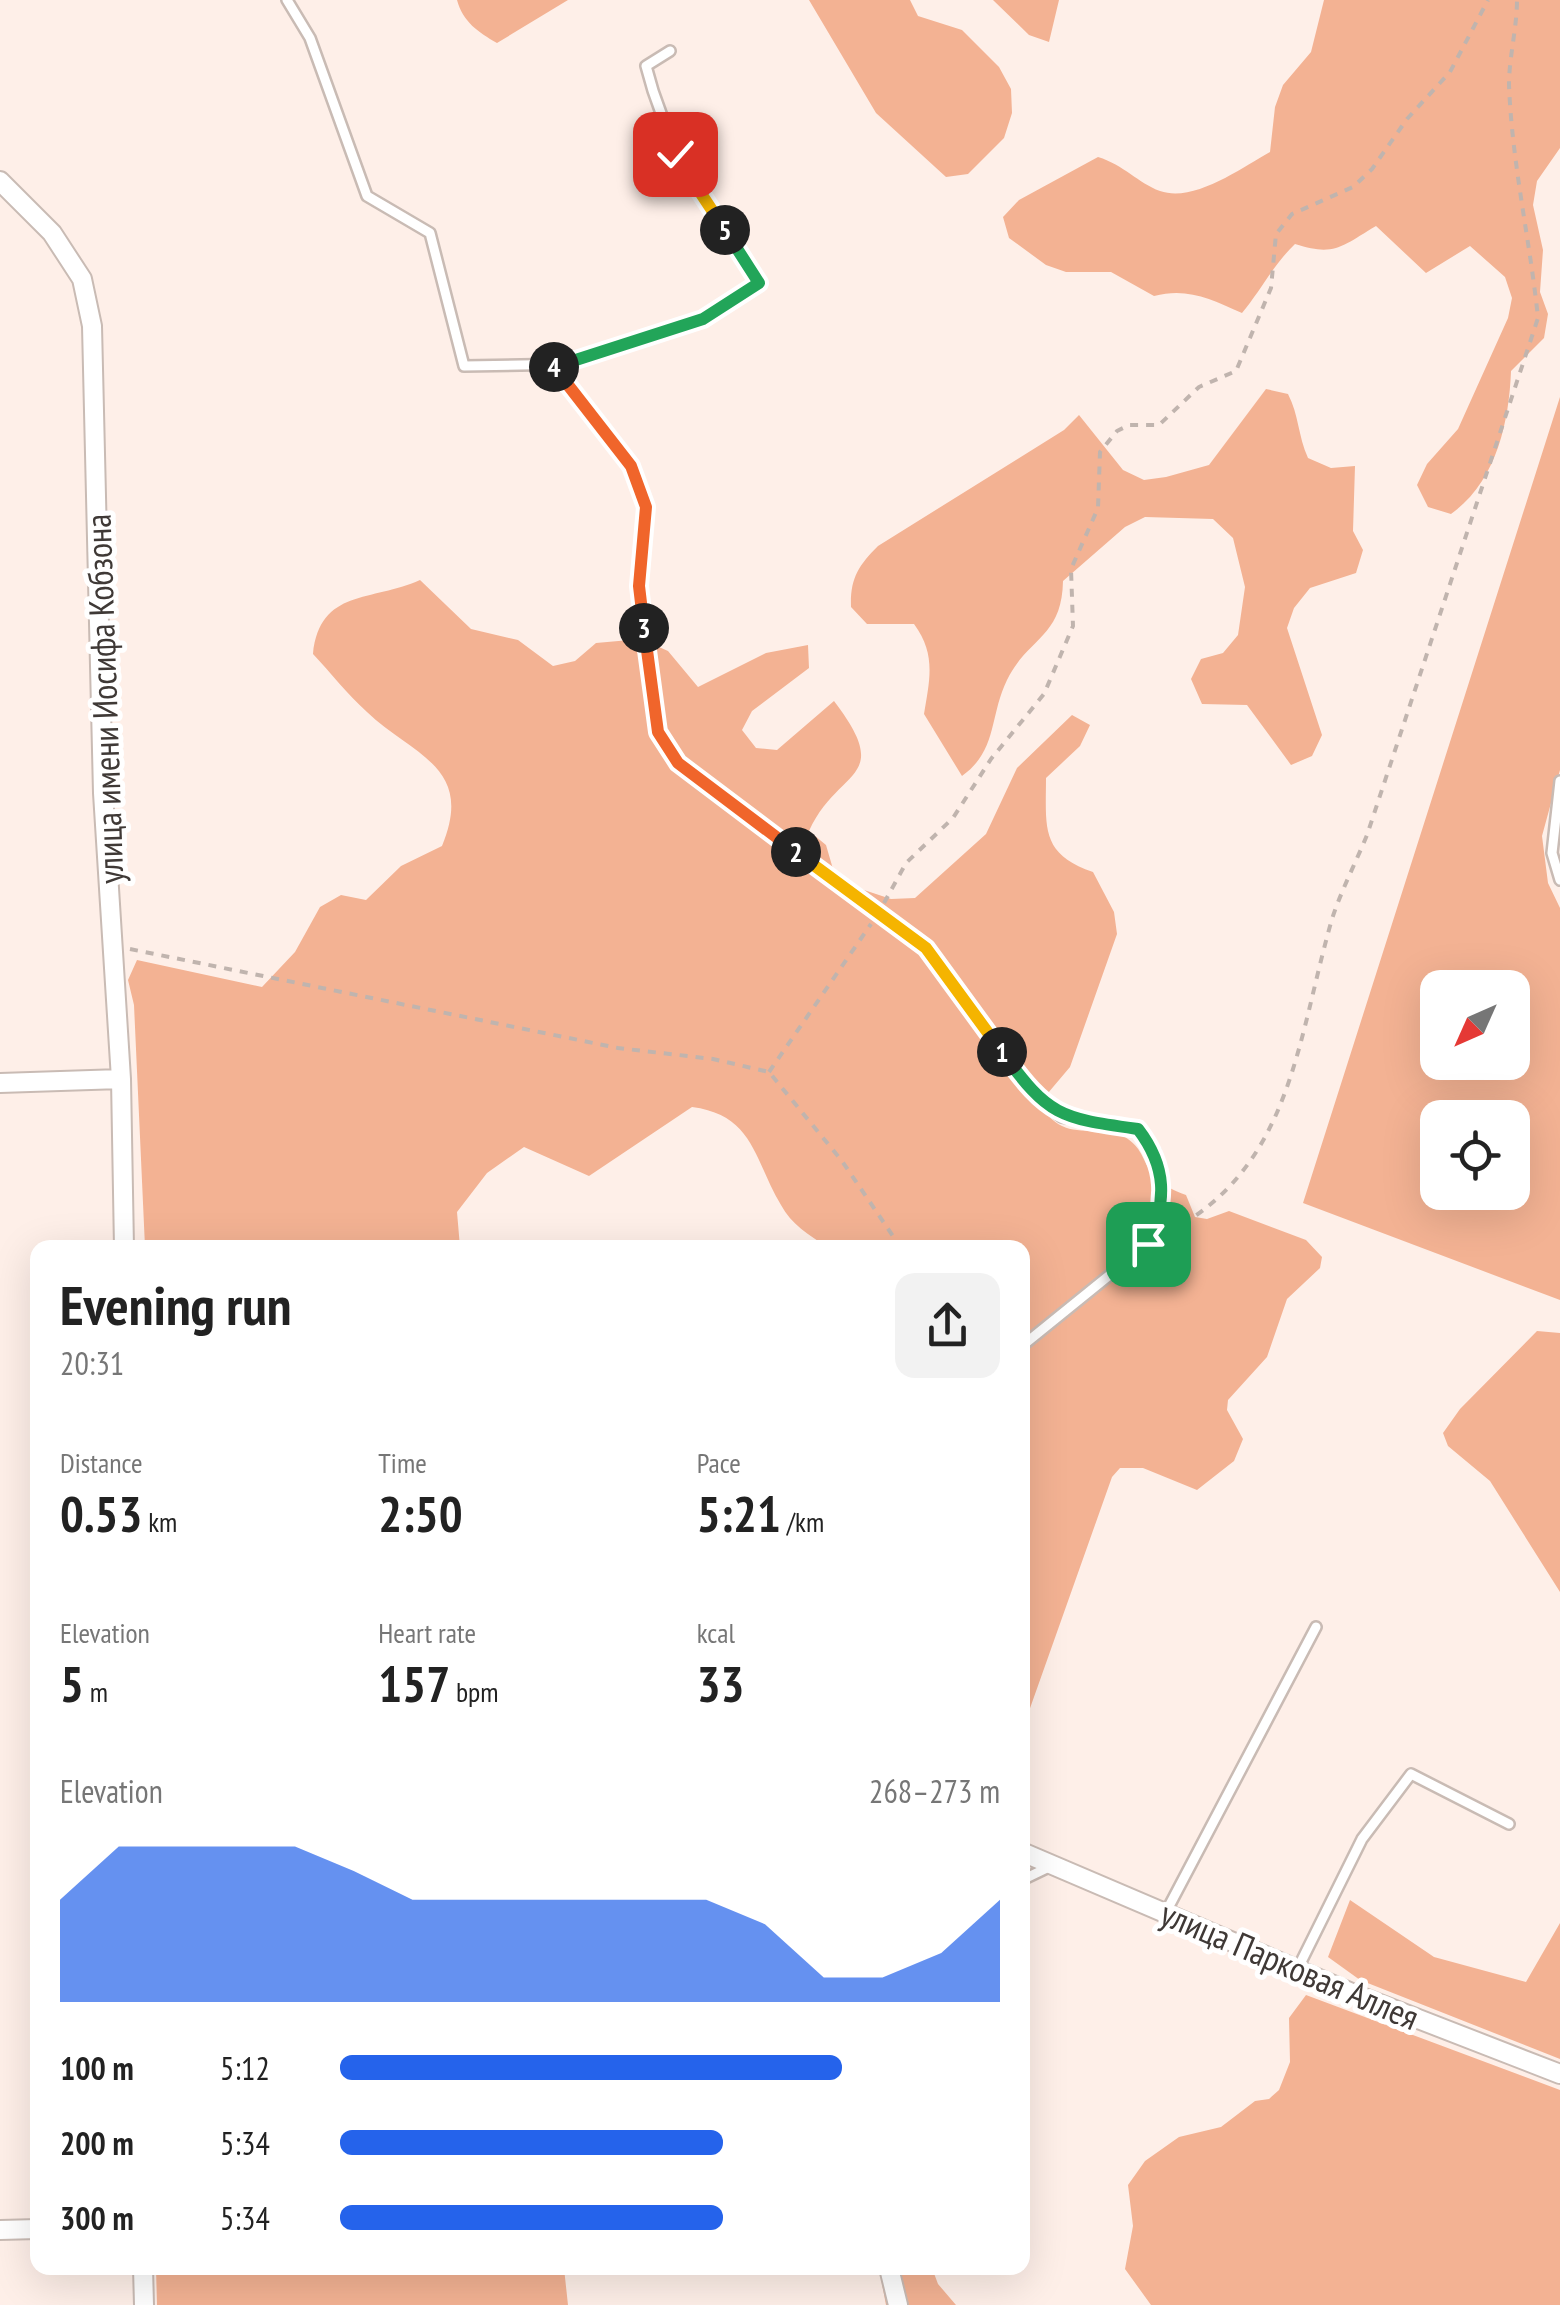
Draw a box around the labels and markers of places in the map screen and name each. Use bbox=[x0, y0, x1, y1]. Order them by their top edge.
pin bbox=[633, 112, 718, 197]
pin: 5 bbox=[700, 205, 750, 255]
pin: 4 bbox=[529, 342, 579, 392]
pin: 3 bbox=[619, 603, 669, 653]
pin: 2 bbox=[771, 827, 821, 877]
pin: 1 bbox=[977, 1027, 1027, 1077]
pin bbox=[1106, 1202, 1191, 1287]

